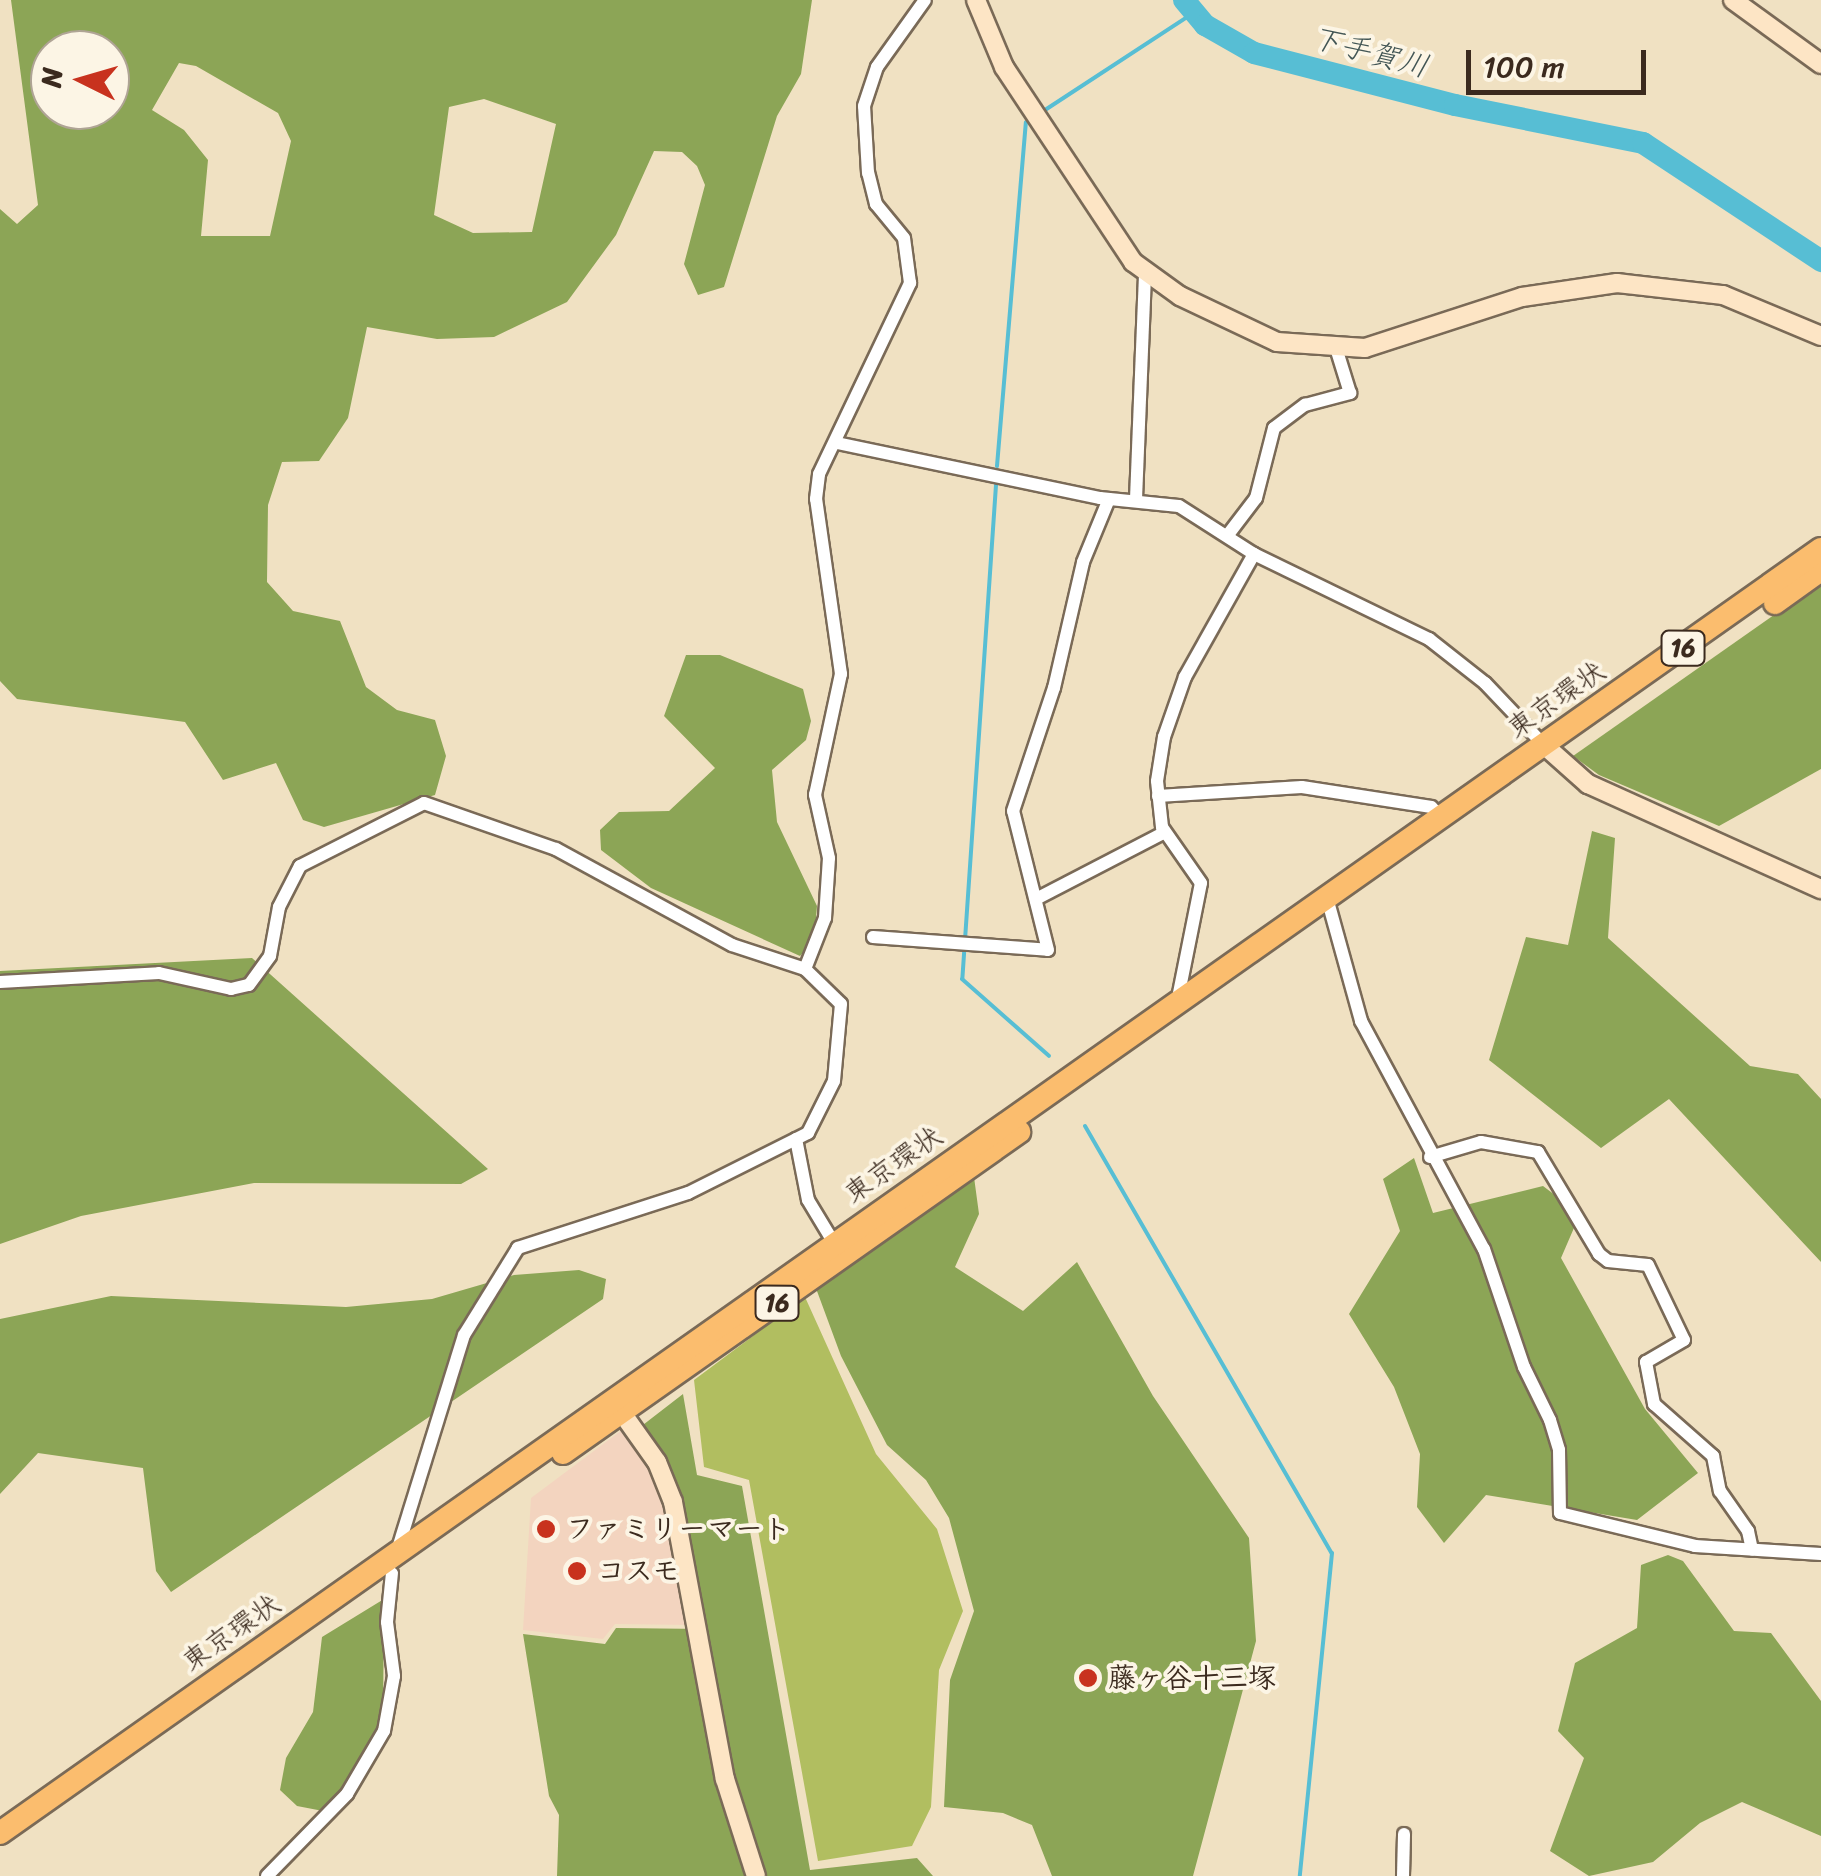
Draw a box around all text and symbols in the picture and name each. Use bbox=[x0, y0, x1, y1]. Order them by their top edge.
water label: 下手賀川 bbox=[1307, 19, 1433, 85]
north arrow bbox=[30, 30, 130, 130]
scale bar bbox=[1471, 30, 1651, 92]
text: 100 m bbox=[1483, 40, 1565, 94]
text: N bbox=[26, 66, 77, 89]
road number: 16 bbox=[1660, 628, 1706, 668]
street label: 東京環状 bbox=[1500, 654, 1612, 746]
street label: 東京環状 bbox=[837, 1119, 949, 1211]
road number: 16 bbox=[754, 1283, 800, 1323]
place label: ファミリーマート bbox=[566, 1512, 790, 1546]
marker: ファミリーマート bbox=[535, 1518, 557, 1540]
place label: コスモ bbox=[597, 1554, 681, 1588]
marker: コスモ bbox=[566, 1560, 588, 1582]
street label: 東京環状 bbox=[175, 1587, 287, 1679]
place label: 藤ヶ谷十三塚 bbox=[1108, 1661, 1276, 1695]
marker: 藤ヶ谷十三塚 bbox=[1077, 1667, 1099, 1689]

